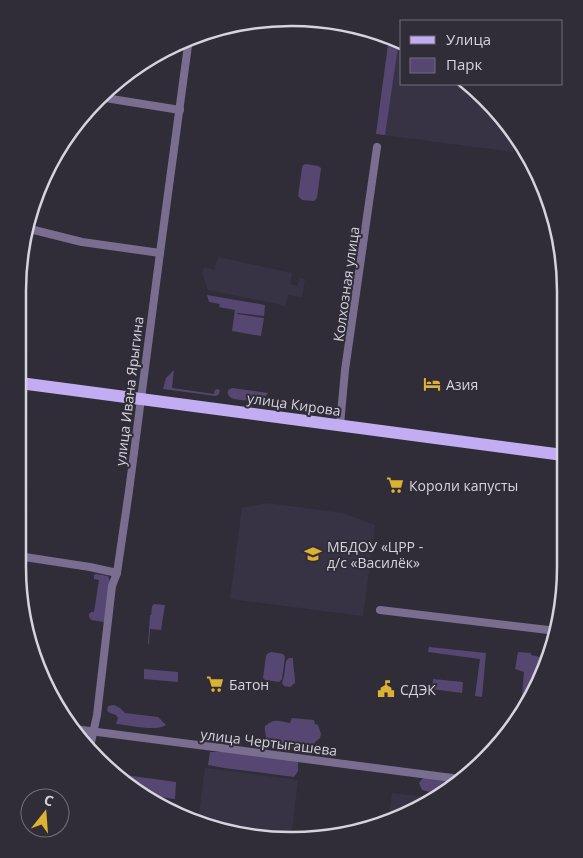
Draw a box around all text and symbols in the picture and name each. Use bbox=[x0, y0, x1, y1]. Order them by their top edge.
legend bbox=[400, 20, 563, 85]
text: Улица bbox=[446, 29, 491, 49]
text: Парк bbox=[446, 54, 482, 74]
street label: Колхозная улица bbox=[329, 225, 363, 343]
street label: улица Ивана Ярыгина bbox=[110, 315, 148, 467]
hotel icon: Азия bbox=[422, 374, 442, 394]
place label: Азия bbox=[446, 375, 478, 394]
street label: улица Кирова bbox=[246, 388, 342, 420]
supermarket icon: Короли капусты bbox=[385, 475, 405, 495]
place label: Короли капусты bbox=[409, 476, 518, 495]
place label: МБДОУ «ЦРР - д/с «Василёк» bbox=[327, 537, 423, 572]
school or university icon: МБДОУ «ЦРР - д/с «Василёк» bbox=[303, 544, 323, 564]
supermarket icon: Батон bbox=[205, 674, 225, 694]
place label: Батон bbox=[229, 675, 269, 694]
public building icon: СДЭК bbox=[376, 679, 396, 699]
place label: СДЭК bbox=[400, 680, 436, 699]
street label: улица Чертыгашева bbox=[200, 724, 338, 760]
north arrow bbox=[20, 788, 70, 838]
text: С bbox=[42, 790, 56, 811]

